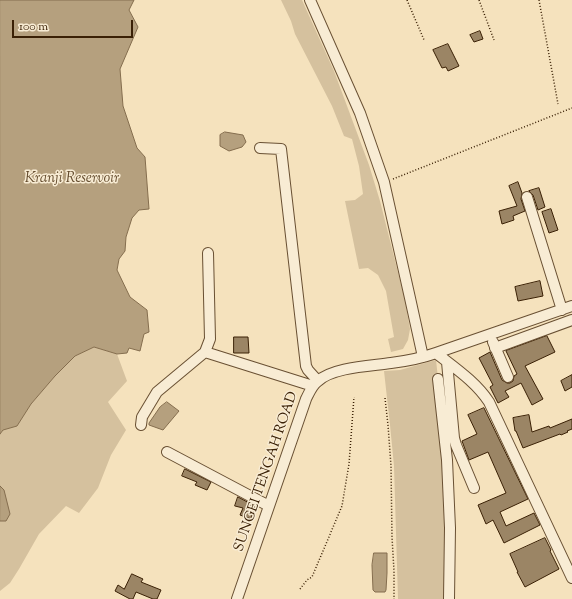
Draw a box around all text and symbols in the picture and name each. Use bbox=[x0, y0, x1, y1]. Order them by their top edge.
scale bar bbox=[14, 12, 135, 38]
text: 100 m bbox=[19, 18, 48, 36]
water label: Kranji Reservoir bbox=[25, 170, 119, 188]
street label: SUNGEI TENGAH ROAD bbox=[232, 390, 302, 554]

